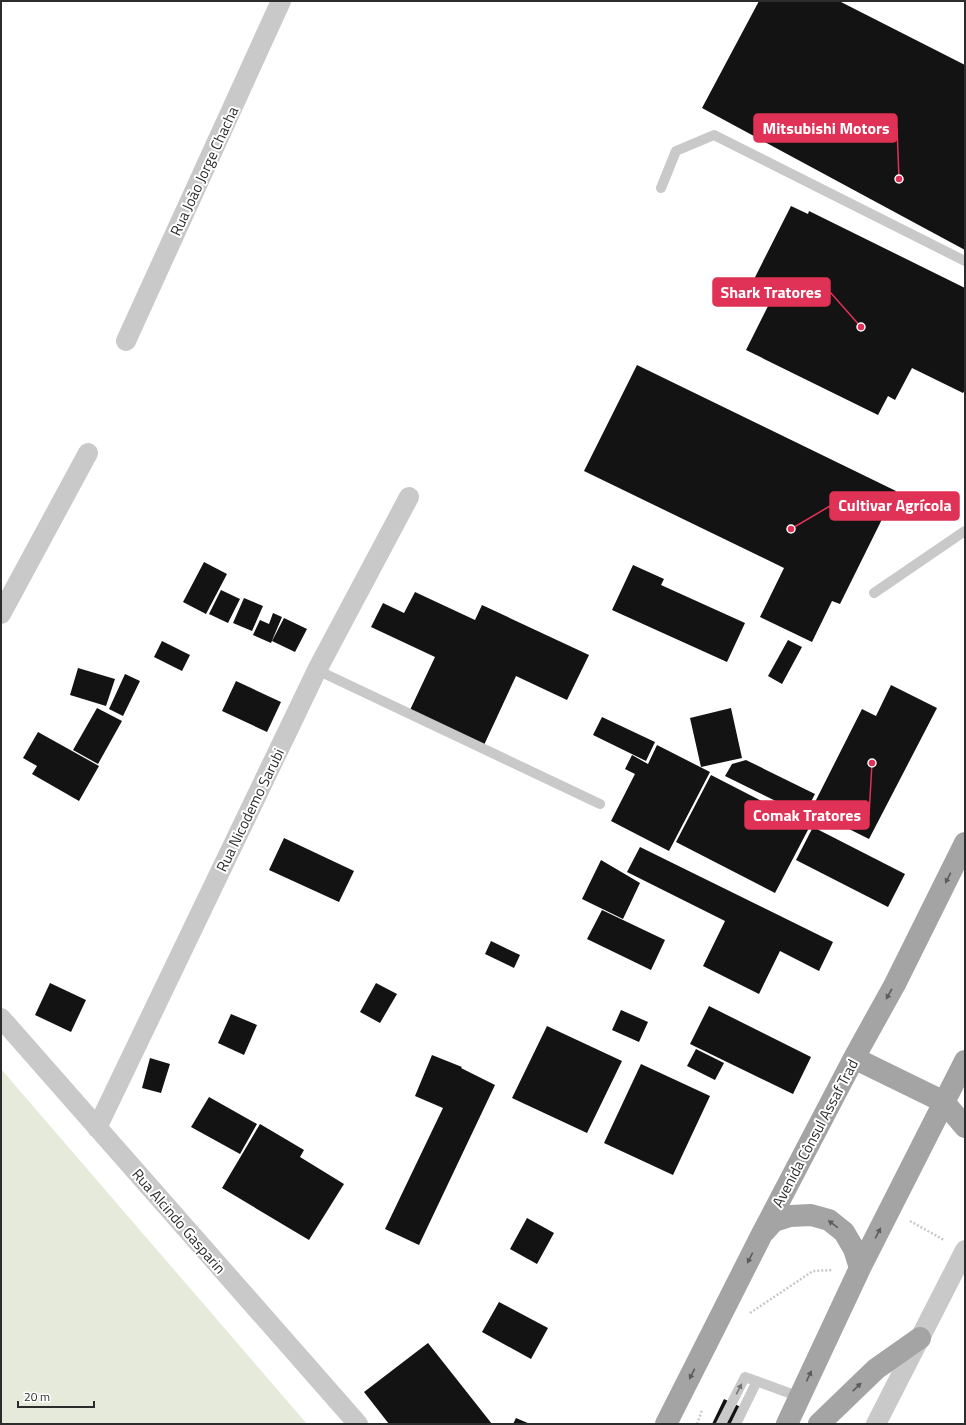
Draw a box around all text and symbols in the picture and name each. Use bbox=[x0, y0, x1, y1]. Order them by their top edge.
street label: Rua João Jorge Chacha bbox=[164, 102, 244, 240]
callout: Mitsubishi Motors bbox=[754, 114, 897, 142]
text: Mitsubishi Motors bbox=[763, 116, 889, 140]
callout: Shark Tratores bbox=[713, 278, 830, 306]
text: Shark Tratores bbox=[720, 280, 822, 304]
callout: Cultivar Agrícola bbox=[830, 492, 959, 520]
text: Cultivar Agrícola bbox=[838, 493, 952, 517]
street label: Rua Nicodemo Sarubi bbox=[210, 744, 290, 876]
callout: Comak Tratores bbox=[745, 801, 869, 829]
text: Comak Tratores bbox=[753, 803, 861, 827]
one-way arrow bbox=[944, 872, 951, 884]
one-way arrow bbox=[886, 988, 892, 1000]
street label: Avenida Cônsul Assaf Trad bbox=[766, 1055, 864, 1211]
street label: Rua Alcindo Gasparin bbox=[127, 1163, 231, 1279]
one-way arrow bbox=[828, 1220, 839, 1228]
one-way arrow bbox=[875, 1228, 881, 1239]
one-way arrow bbox=[747, 1252, 753, 1264]
one-way arrow bbox=[689, 1368, 695, 1380]
one-way arrow bbox=[806, 1370, 812, 1382]
one-way arrow bbox=[852, 1382, 862, 1392]
scale bar bbox=[18, 1383, 94, 1409]
one-way arrow bbox=[736, 1383, 742, 1395]
text: 20 m bbox=[24, 1387, 50, 1406]

